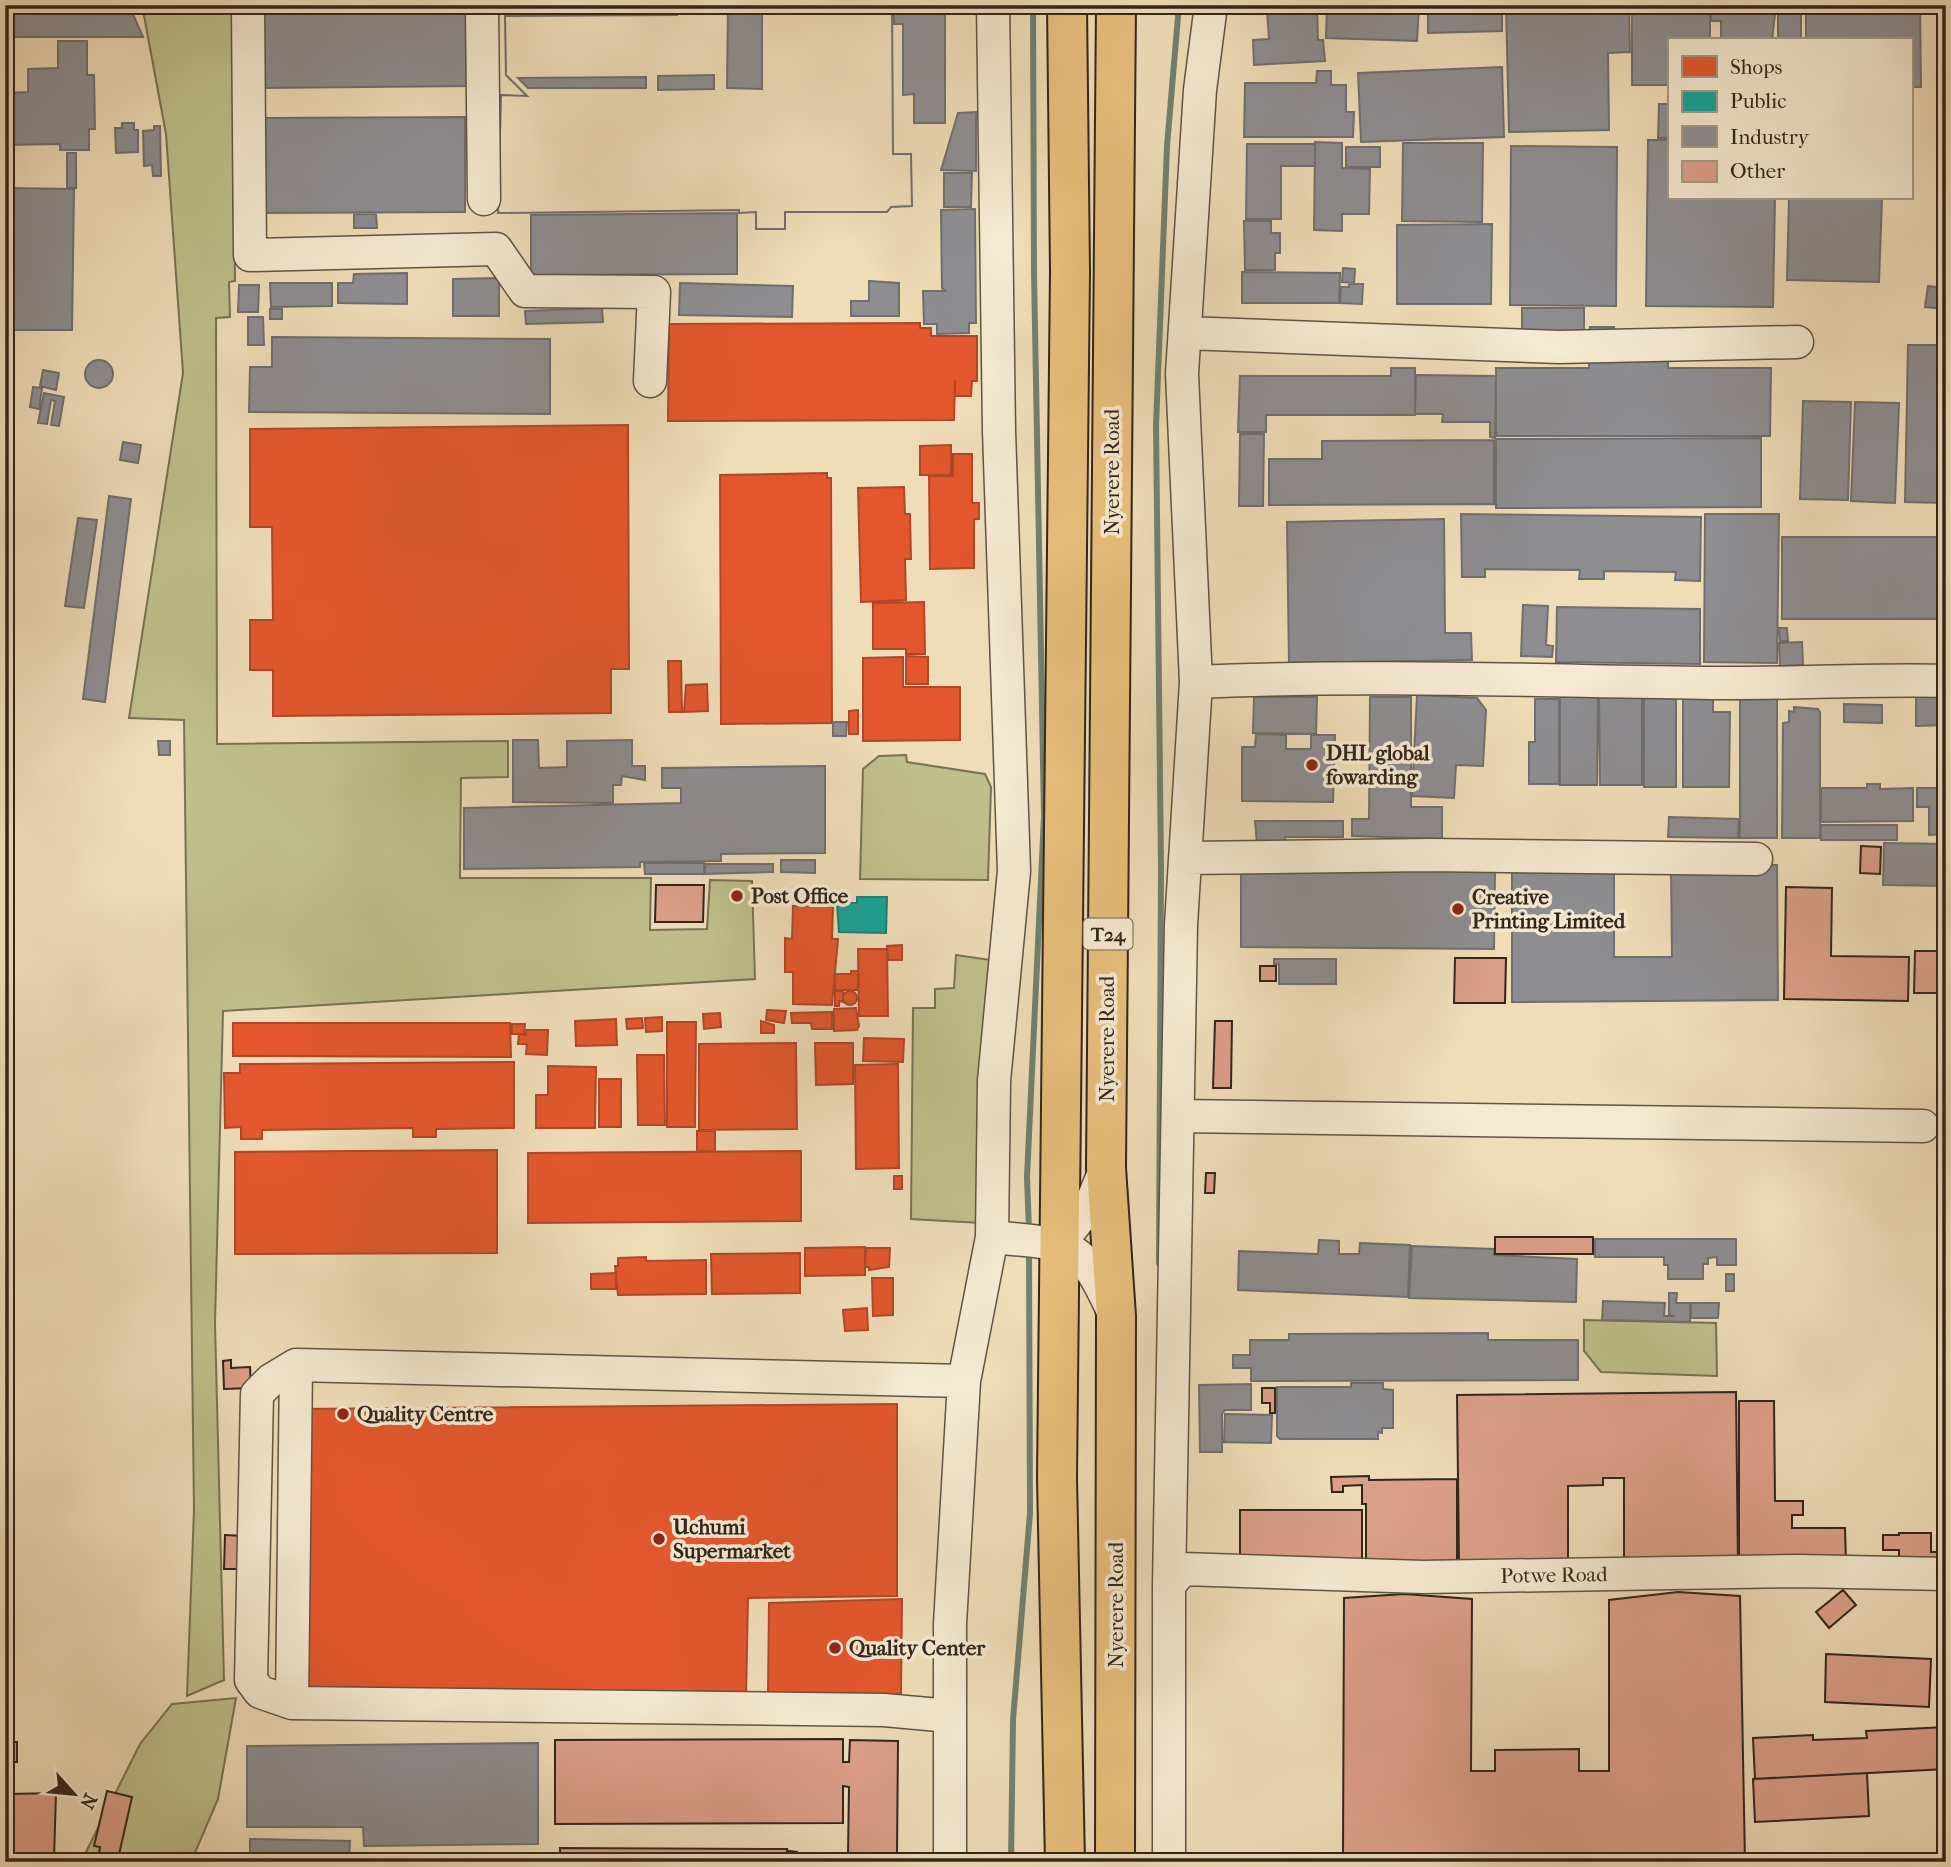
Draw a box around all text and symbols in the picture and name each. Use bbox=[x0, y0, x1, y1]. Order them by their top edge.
legend bbox=[1668, 38, 1912, 200]
text: Shops bbox=[1730, 55, 1783, 79]
text: Public bbox=[1730, 89, 1786, 113]
text: Industry bbox=[1730, 125, 1810, 149]
text: Other bbox=[1730, 159, 1785, 183]
street label: Nyerere Road bbox=[1100, 408, 1124, 535]
place label: DHL global fowarding bbox=[1325, 741, 1430, 789]
marker: DHL global fowarding bbox=[1304, 757, 1320, 773]
place label: Post Office bbox=[751, 884, 849, 908]
place label: Creative Printing Limited bbox=[1472, 885, 1626, 933]
marker: Post Office bbox=[729, 888, 745, 904]
marker: Creative Printing Limited bbox=[1450, 901, 1466, 917]
road number: T24 bbox=[1084, 918, 1132, 950]
street label: Nyerere Road bbox=[1095, 975, 1119, 1102]
place label: Quality Centre bbox=[357, 1402, 494, 1426]
marker: Quality Centre bbox=[335, 1406, 351, 1422]
place label: Uchumi Supermarket bbox=[672, 1515, 791, 1563]
marker: Uchumi Supermarket bbox=[651, 1531, 667, 1547]
street label: Nyerere Road bbox=[1104, 1541, 1128, 1668]
street label: Potwe Road bbox=[1500, 1562, 1608, 1588]
place label: Quality Center bbox=[849, 1636, 986, 1660]
marker: Quality Center bbox=[827, 1640, 843, 1656]
north arrow bbox=[38, 1758, 108, 1828]
text: N bbox=[75, 1790, 101, 1813]

